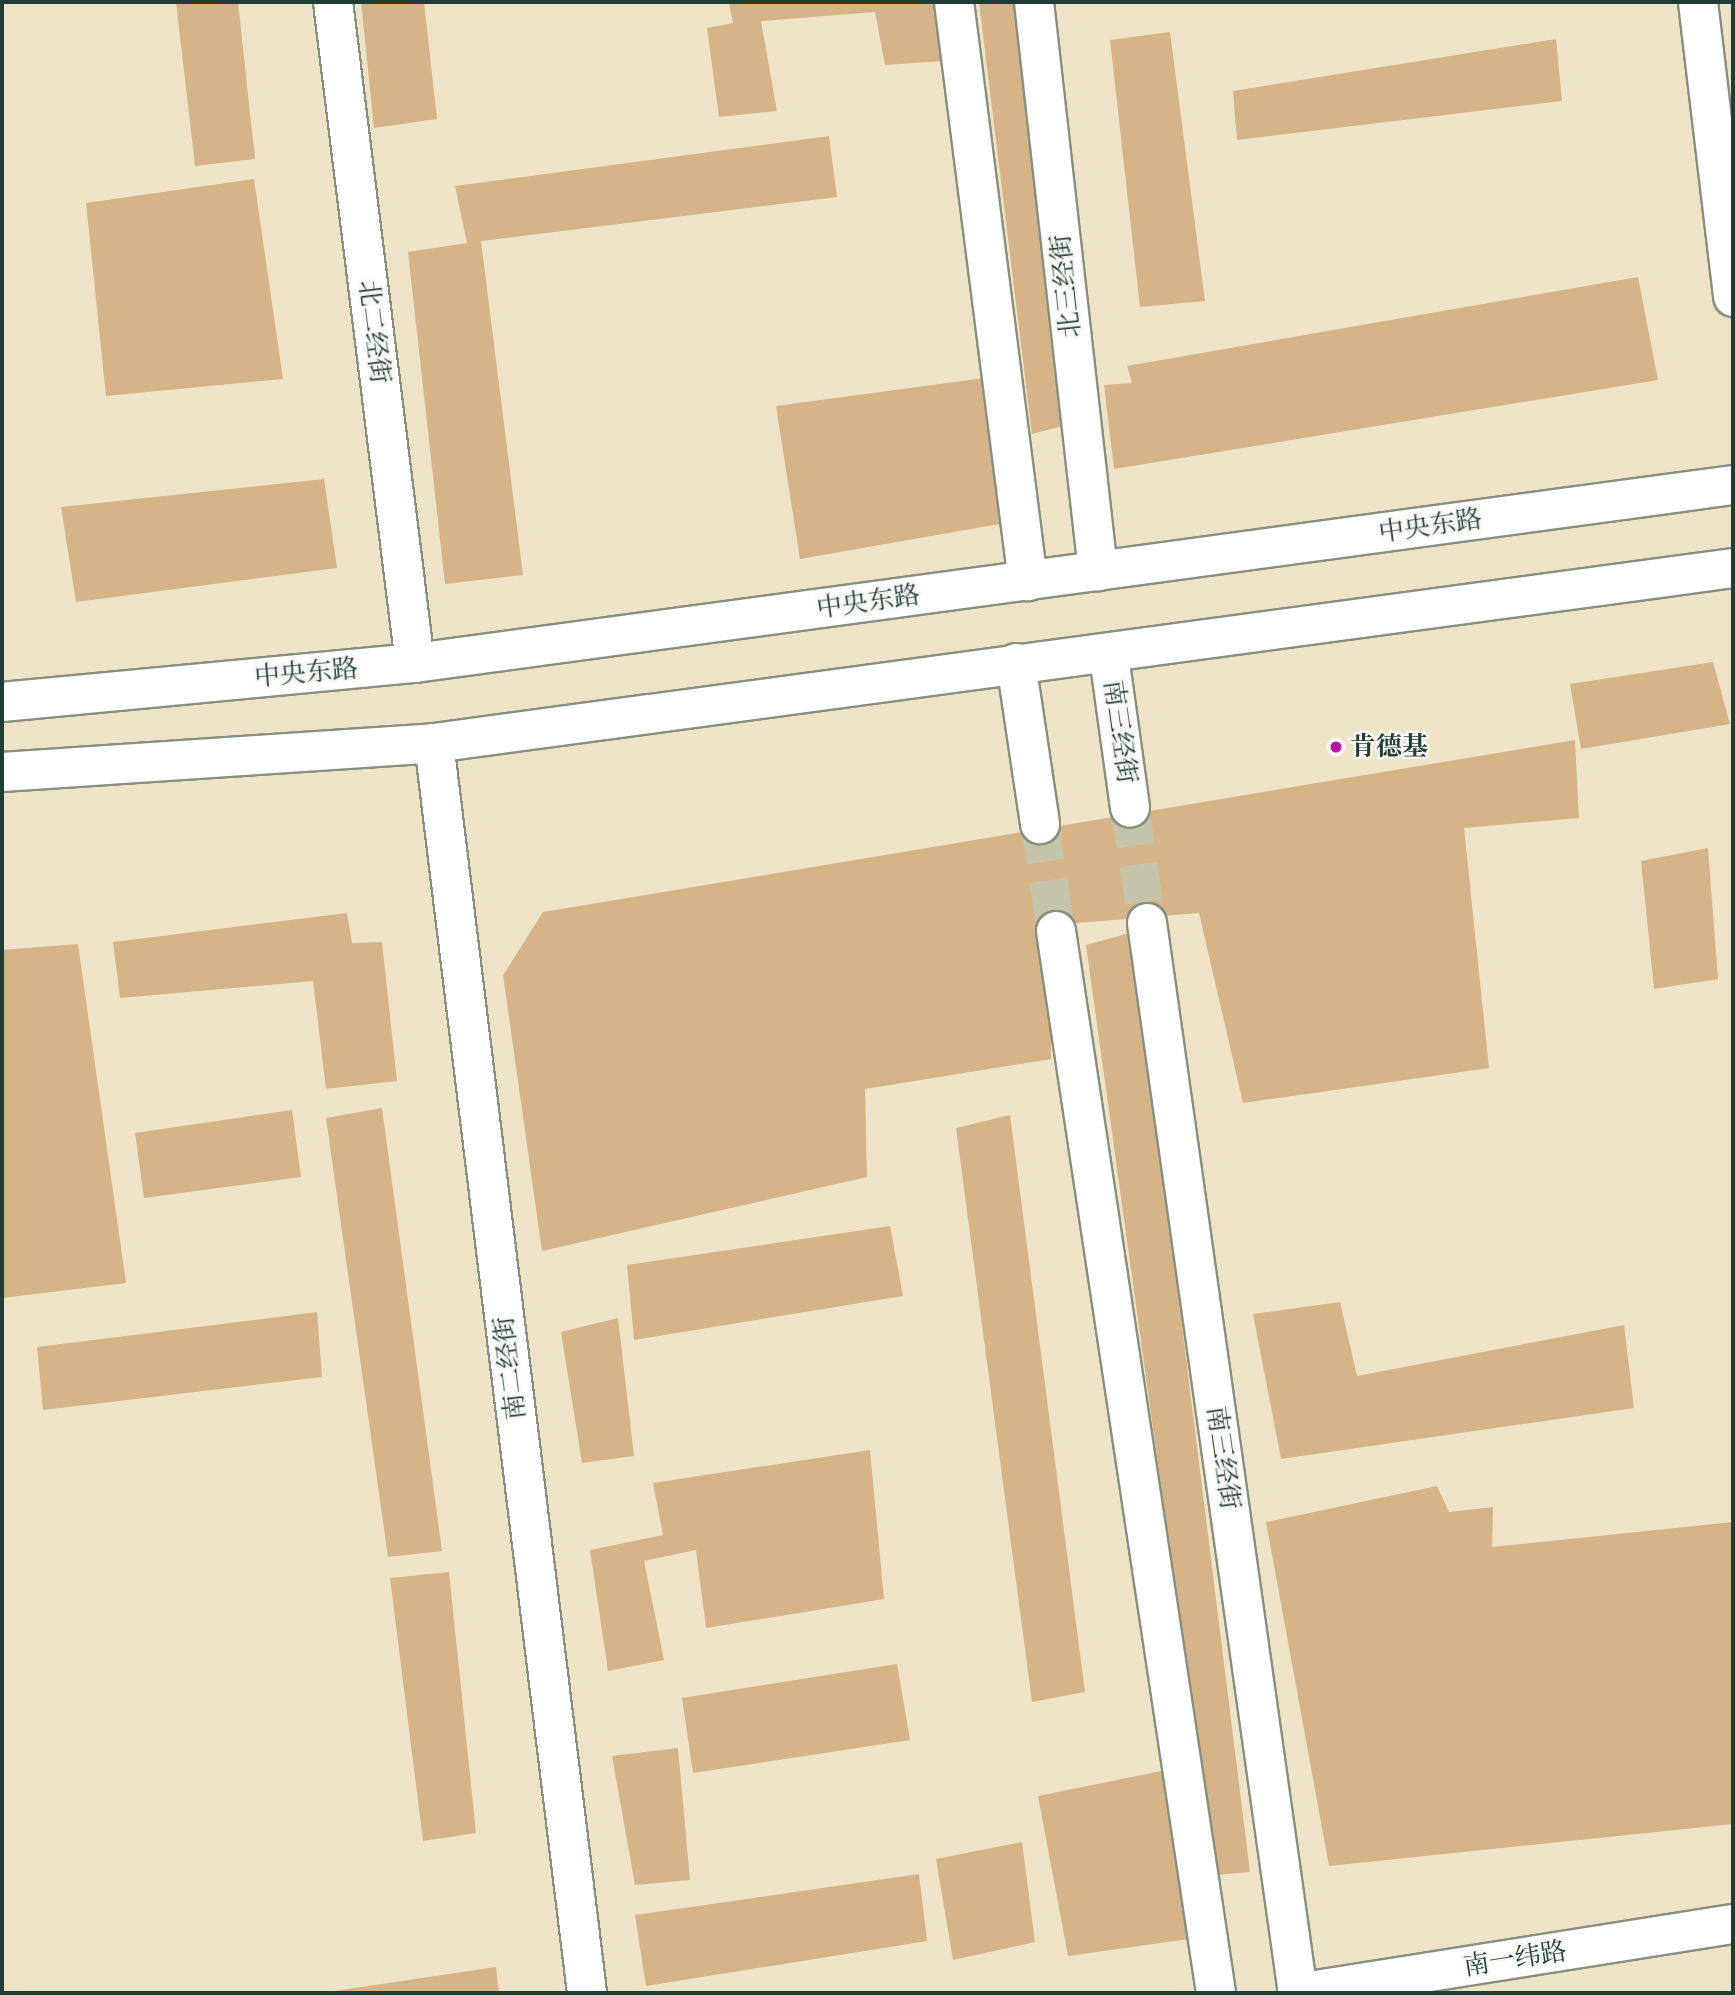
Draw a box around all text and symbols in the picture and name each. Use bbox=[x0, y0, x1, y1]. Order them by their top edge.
street label: 北三经街 bbox=[1045, 233, 1087, 339]
street label: 北二经街 bbox=[352, 278, 396, 386]
street label: 中央东路 bbox=[1376, 503, 1484, 549]
street label: 中央东路 bbox=[814, 579, 922, 625]
street label: 中央东路 bbox=[253, 653, 359, 693]
street label: 南三经街 bbox=[1097, 678, 1143, 786]
place label: 肯德基 bbox=[1350, 731, 1428, 763]
marker: 肯德基 bbox=[1328, 739, 1344, 755]
street label: 南二经街 bbox=[488, 1314, 532, 1422]
street label: 南三经街 bbox=[1200, 1404, 1246, 1512]
street label: 南一纬路 bbox=[1461, 1935, 1569, 1983]

